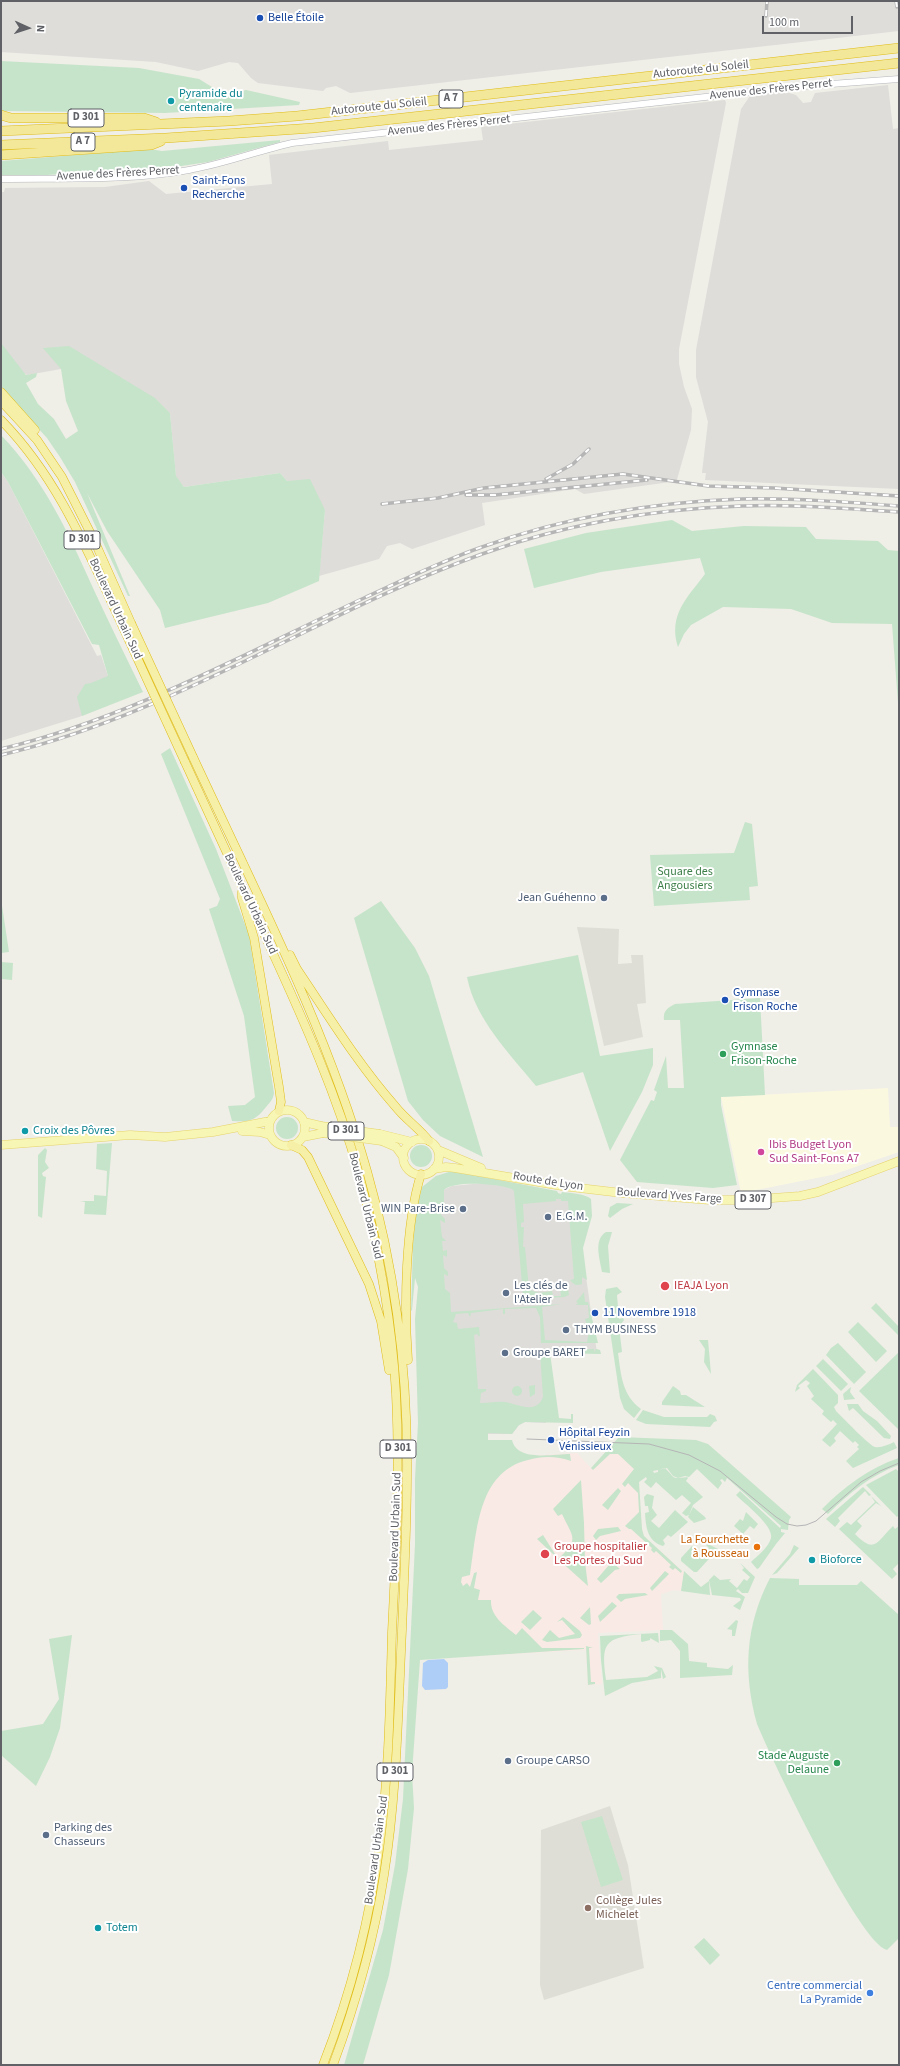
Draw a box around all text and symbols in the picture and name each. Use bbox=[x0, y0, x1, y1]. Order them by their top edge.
north arrow bbox=[8, 8, 48, 48]
scale bar bbox=[764, 8, 855, 34]
place label: Belle Étoile bbox=[268, 11, 324, 25]
marker: Belle Étoile bbox=[255, 13, 265, 23]
text: 100 m bbox=[769, 14, 799, 31]
text: N bbox=[33, 25, 48, 33]
street label: Autoroute du Soleil bbox=[652, 58, 750, 82]
street label: Avenue des Frères Perret bbox=[709, 76, 833, 104]
place label: Pyramide du centenaire bbox=[179, 87, 242, 115]
road number: A 7 bbox=[439, 90, 463, 108]
street label: Autoroute du Soleil bbox=[330, 95, 428, 119]
marker: Pyramide du centenaire bbox=[166, 96, 176, 106]
road number: D 301 bbox=[68, 109, 104, 127]
street label: Avenue des Frères Perret bbox=[387, 112, 511, 140]
road number: A 7 bbox=[71, 133, 95, 151]
street label: Avenue des Frères Perret bbox=[56, 164, 180, 184]
place label: Saint-Fons Recherche bbox=[192, 174, 245, 202]
marker: Saint-Fons Recherche bbox=[179, 183, 189, 193]
road number: D 301 bbox=[64, 531, 100, 549]
street label: Boulevard Urbain Sud bbox=[85, 556, 145, 662]
street label: Boulevard Urbain Sud bbox=[220, 851, 280, 957]
park label: Square des Angousiers bbox=[657, 865, 713, 893]
place label: Jean Guéhenno bbox=[517, 891, 596, 905]
marker: Jean Guéhenno bbox=[599, 893, 609, 903]
place label: Gymnase Frison Roche bbox=[733, 986, 797, 1014]
marker: Gymnase Frison Roche bbox=[720, 995, 730, 1005]
place label: Gymnase Frison-Roche bbox=[731, 1040, 797, 1068]
marker: Gymnase Frison-Roche bbox=[718, 1049, 728, 1059]
road number: D 301 bbox=[328, 1122, 364, 1140]
place label: Croix des Pôvres bbox=[33, 1124, 115, 1138]
marker: Croix des Pôvres bbox=[20, 1126, 30, 1136]
place label: Ibis Budget Lyon Sud Saint-Fons A7 bbox=[769, 1138, 859, 1166]
marker: Ibis Budget Lyon Sud Saint-Fons A7 bbox=[756, 1147, 766, 1157]
street label: Boulevard Urbain Sud bbox=[345, 1151, 385, 1261]
street label: Route de Lyon bbox=[512, 1169, 584, 1195]
street label: Boulevard Yves Farge bbox=[616, 1185, 722, 1207]
road number: D 307 bbox=[735, 1191, 771, 1209]
place label: WIN Pare-Brise bbox=[381, 1202, 455, 1216]
marker: WIN Pare-Brise bbox=[458, 1204, 468, 1214]
place label: E.G.M. bbox=[556, 1210, 587, 1224]
marker: E.G.M. bbox=[543, 1212, 553, 1222]
place label: Les clés de l'Atelier bbox=[514, 1279, 568, 1307]
place label: IEAJA Lyon bbox=[674, 1279, 729, 1293]
marker: IEAJA Lyon bbox=[659, 1280, 671, 1292]
marker: Les clés de l'Atelier bbox=[501, 1288, 511, 1298]
place label: 11 Novembre 1918 bbox=[603, 1306, 696, 1320]
marker: 11 Novembre 1918 bbox=[590, 1308, 600, 1318]
place label: THYM BUSINESS bbox=[574, 1323, 656, 1337]
marker: THYM BUSINESS bbox=[561, 1325, 571, 1335]
place label: Groupe BARET bbox=[513, 1346, 586, 1360]
marker: Groupe BARET bbox=[500, 1348, 510, 1358]
place label: Hôpital Feyzin Vénissieux bbox=[559, 1426, 630, 1454]
marker: Hôpital Feyzin Vénissieux bbox=[546, 1435, 556, 1445]
road number: D 301 bbox=[380, 1440, 416, 1458]
street label: Boulevard Urbain Sud bbox=[387, 1472, 405, 1582]
place label: La Fourchette à Rousseau bbox=[680, 1533, 749, 1561]
place label: Groupe hospitalier Les Portes du Sud bbox=[554, 1540, 647, 1568]
marker: La Fourchette à Rousseau bbox=[752, 1542, 762, 1552]
marker: Groupe hospitalier Les Portes du Sud bbox=[539, 1548, 551, 1560]
place label: Bioforce bbox=[820, 1553, 862, 1567]
marker: Bioforce bbox=[807, 1555, 817, 1565]
place label: Stade Auguste Delaune bbox=[758, 1749, 829, 1777]
place label: Groupe CARSO bbox=[516, 1754, 590, 1768]
marker: Groupe CARSO bbox=[503, 1756, 513, 1766]
marker: Stade Auguste Delaune bbox=[832, 1758, 842, 1768]
road number: D 301 bbox=[377, 1763, 413, 1781]
street label: Boulevard Urbain Sud bbox=[362, 1795, 392, 1905]
place label: Parking des Chasseurs bbox=[54, 1821, 112, 1849]
marker: Parking des Chasseurs bbox=[41, 1830, 51, 1840]
place label: Collège Jules Michelet bbox=[596, 1894, 662, 1922]
marker: Collège Jules Michelet bbox=[583, 1903, 593, 1913]
place label: Totem bbox=[106, 1921, 138, 1935]
marker: Totem bbox=[93, 1923, 103, 1933]
place label: Centre commercial La Pyramide bbox=[767, 1979, 862, 2007]
marker: Centre commercial La Pyramide bbox=[865, 1988, 875, 1998]

